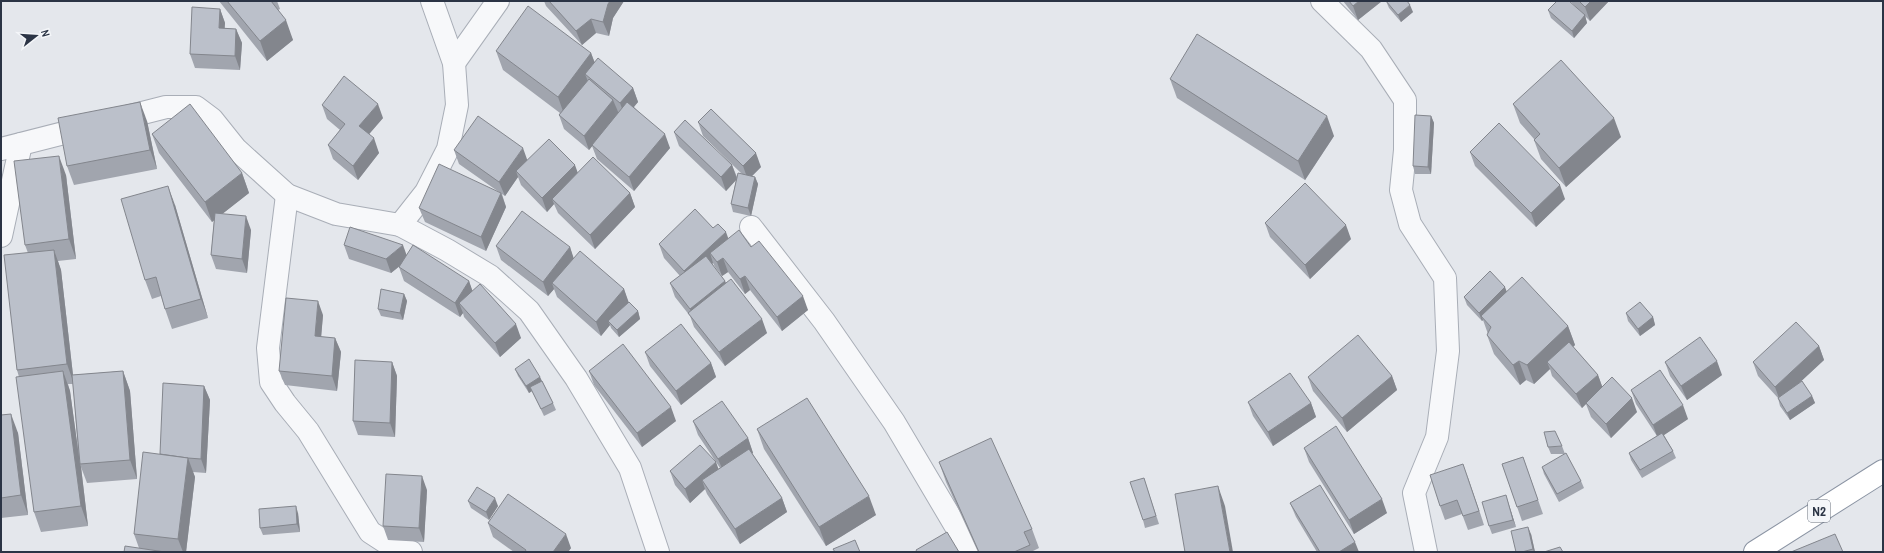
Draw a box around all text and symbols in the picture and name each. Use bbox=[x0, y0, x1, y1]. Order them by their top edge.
north arrow bbox=[16, 16, 56, 56]
text: N bbox=[38, 28, 53, 38]
road number: N2 bbox=[1808, 500, 1830, 522]

